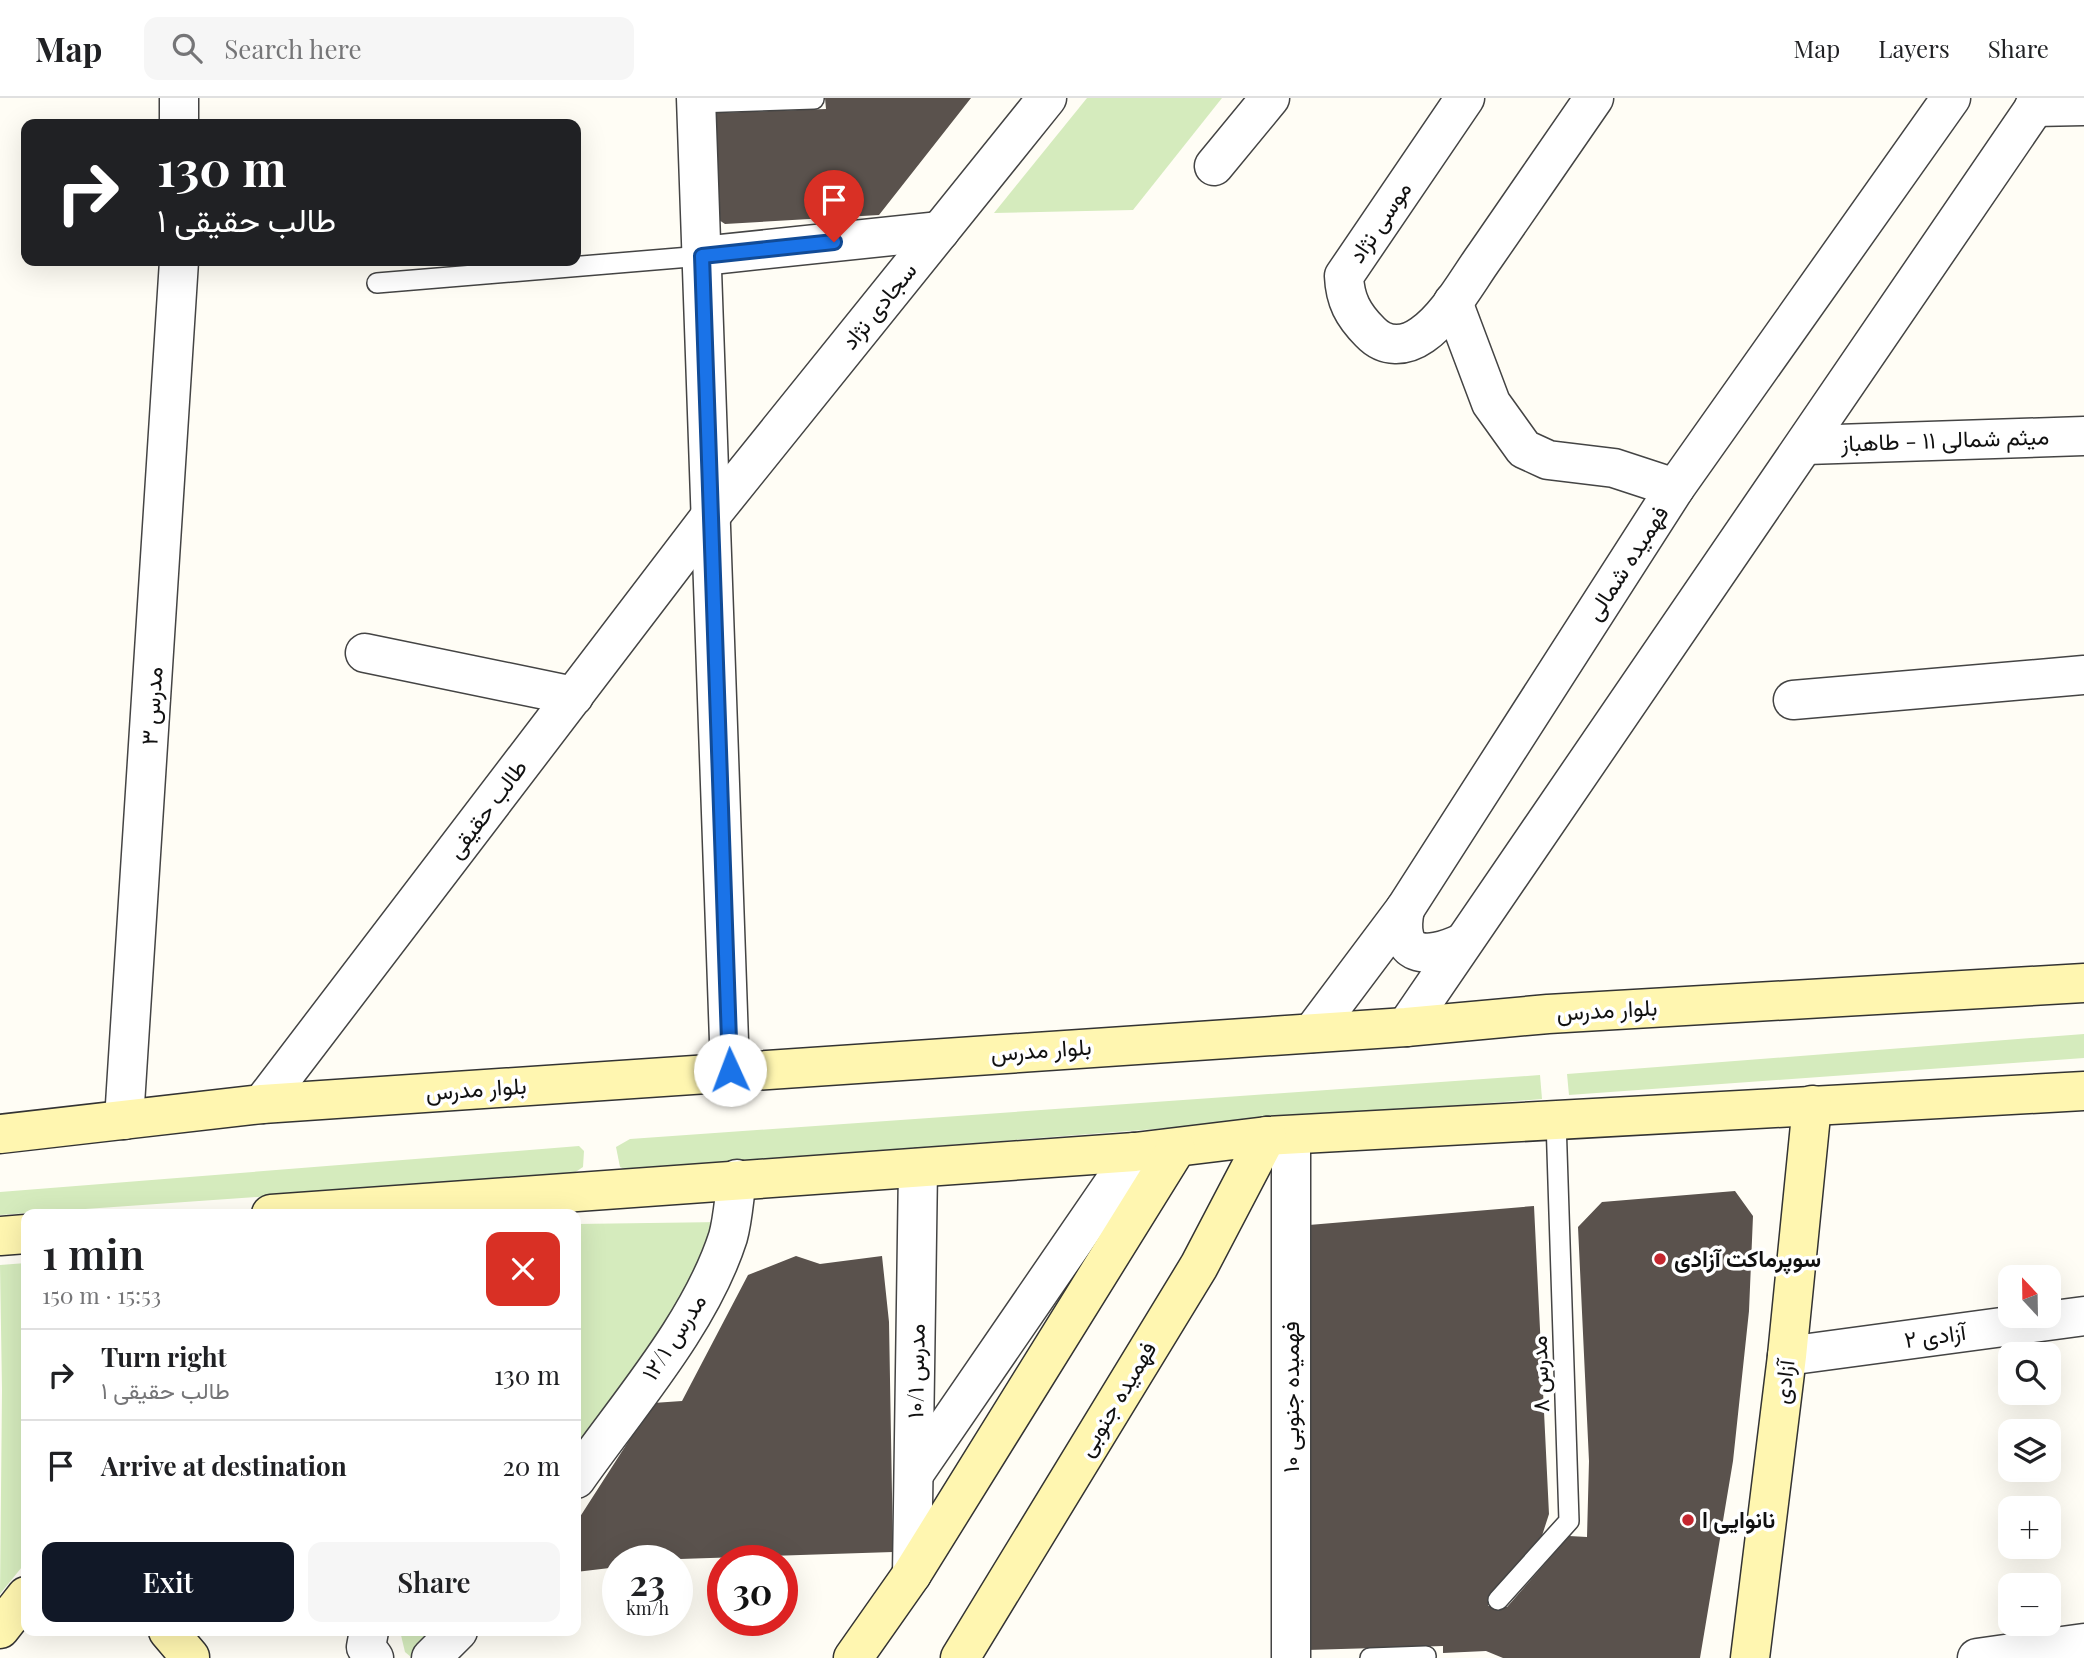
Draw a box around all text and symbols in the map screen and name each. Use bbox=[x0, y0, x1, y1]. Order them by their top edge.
search box bbox=[144, 17, 634, 80]
text: Map bbox=[35, 26, 102, 70]
icon: search bbox=[168, 29, 206, 67]
text: Search here bbox=[224, 31, 362, 66]
text: Map bbox=[1794, 32, 1840, 64]
text: Layers bbox=[1878, 32, 1950, 64]
text: Share bbox=[1988, 32, 2049, 64]
text: 130 m bbox=[157, 134, 287, 199]
icon: right bbox=[42, 147, 133, 238]
pin bbox=[804, 170, 864, 242]
street label: موسی نژاد bbox=[1340, 174, 1418, 269]
icon: arrive bbox=[815, 181, 853, 219]
text: طالب حقیقی ۱ bbox=[157, 197, 336, 240]
street label: سجادی نژاد bbox=[833, 255, 923, 356]
street label: میثم شمالی ۱۱ - طاهباز bbox=[1839, 419, 2050, 459]
street label: فهمیده شمالی bbox=[1577, 499, 1675, 626]
street label: مدرس ۳ bbox=[132, 666, 170, 746]
street label: طالب حقیقی bbox=[438, 752, 533, 864]
street label: بلوار مدرس bbox=[1556, 990, 1658, 1028]
street label: بلوار مدرس bbox=[989, 1030, 1092, 1068]
position arrow bbox=[693, 1033, 767, 1107]
street label: بلوار مدرس bbox=[424, 1069, 527, 1107]
text: 1 min bbox=[42, 1225, 144, 1281]
button: close bbox=[486, 1232, 560, 1306]
place label: سوپرماکت آزادی bbox=[1674, 1242, 1821, 1275]
marker: سوپرماکت آزادی bbox=[1652, 1251, 1668, 1267]
north arrow bbox=[1998, 1265, 2062, 1328]
map controls bbox=[1998, 1265, 2061, 1636]
text: 150 m · 15:53 bbox=[42, 1279, 161, 1310]
street label: مدرس ۱۲/۱ bbox=[633, 1287, 713, 1386]
street label: آزادی ۲ bbox=[1902, 1315, 1969, 1355]
street label: فهمیده جنوبی ۱۰ bbox=[1274, 1321, 1306, 1473]
street label: مدرس ۱۰/۱ bbox=[898, 1323, 932, 1419]
street label: فهمیده جنوبی bbox=[1069, 1335, 1163, 1462]
street label: مدرس ۸ bbox=[1522, 1335, 1556, 1413]
text: Turn right bbox=[101, 1339, 227, 1374]
button: search bbox=[1998, 1342, 2061, 1405]
icon: right bbox=[42, 1356, 80, 1394]
street label: آزادی bbox=[1764, 1356, 1802, 1406]
text: 130 m bbox=[494, 1357, 560, 1392]
text: طالب حقیقی ۱ bbox=[101, 1374, 230, 1405]
button: layers bbox=[1998, 1419, 2061, 1482]
icon: arrive bbox=[42, 1447, 80, 1485]
text: Arrive at destination bbox=[101, 1448, 347, 1483]
text: 20 m bbox=[502, 1448, 560, 1483]
button: + bbox=[1998, 1496, 2061, 1559]
place label: نانوایی ا bbox=[1702, 1503, 1775, 1535]
marker: نانوایی ا bbox=[1680, 1512, 1696, 1528]
button: Exit bbox=[42, 1542, 294, 1622]
button: Share bbox=[308, 1542, 560, 1622]
speed limit sign: 30 bbox=[707, 1545, 798, 1636]
text: 23 bbox=[630, 1558, 665, 1605]
button: − bbox=[1998, 1573, 2061, 1636]
text: km/h bbox=[626, 1596, 669, 1620]

